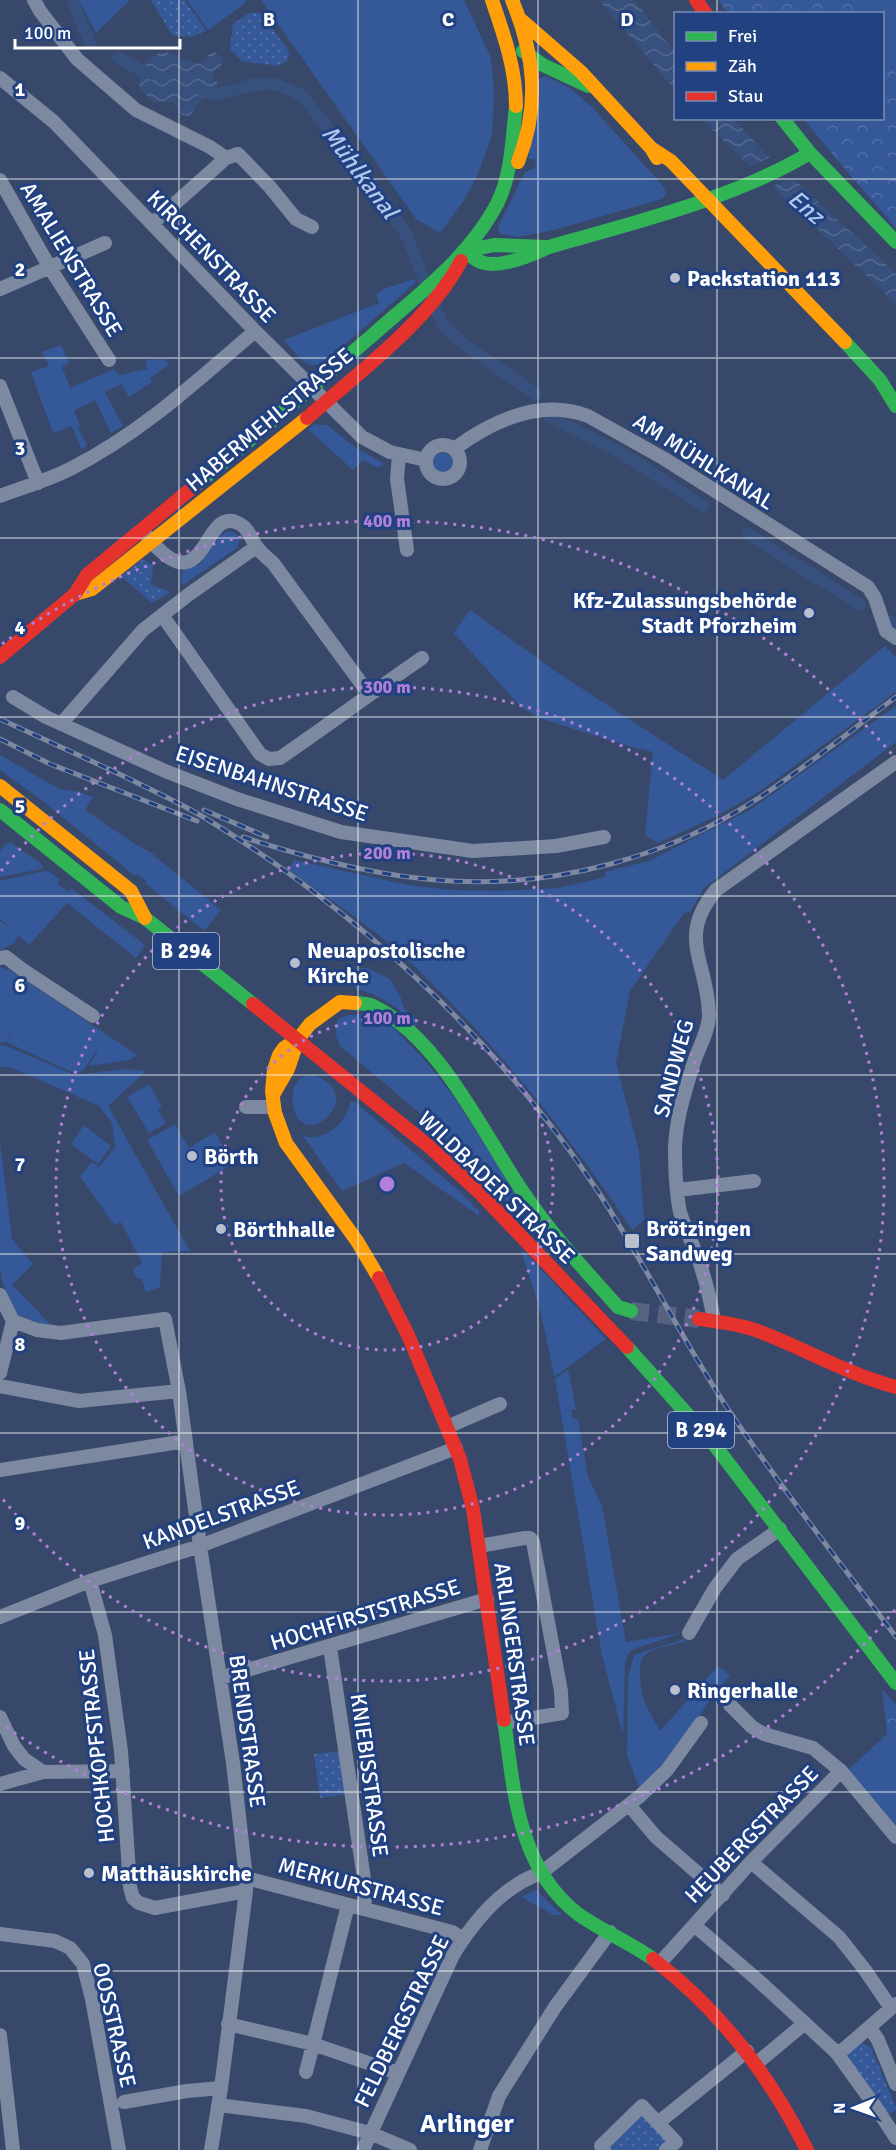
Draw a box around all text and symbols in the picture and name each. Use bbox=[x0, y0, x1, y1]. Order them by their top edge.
text: B bbox=[263, 7, 275, 32]
text: C bbox=[442, 7, 454, 32]
text: D bbox=[620, 7, 634, 32]
scale bar bbox=[15, 12, 180, 50]
legend bbox=[674, 12, 884, 120]
text: 100 m bbox=[24, 22, 71, 44]
text: Frei bbox=[728, 25, 757, 47]
text: Zäh bbox=[728, 55, 757, 77]
text: 1 bbox=[15, 77, 26, 102]
text: Stau bbox=[728, 85, 763, 107]
water label: Mühlkanal bbox=[315, 119, 406, 226]
street label: AMALIENSTRASSE bbox=[15, 177, 128, 342]
water label: Enz bbox=[782, 183, 832, 232]
street label: KIRCHENSTRASSE bbox=[141, 184, 282, 328]
text: 2 bbox=[15, 257, 25, 282]
place label: Packstation 113 bbox=[687, 265, 841, 292]
marker: Packstation 113 bbox=[668, 271, 682, 285]
street label: HABERMEHLSTRASSE bbox=[180, 342, 358, 497]
street label: AM MÜHLKANAL bbox=[628, 407, 779, 515]
text: 3 bbox=[15, 436, 25, 461]
text: 400 m bbox=[363, 510, 411, 532]
place label: Kfz-Zulassungsbehörde Stadt Pforzheim bbox=[573, 587, 797, 639]
marker: Kfz-Zulassungsbehörde Stadt Pforzheim bbox=[802, 606, 816, 620]
text: 4 bbox=[15, 615, 26, 640]
text: 300 m bbox=[363, 676, 411, 698]
street label: EISENBAHNSTRASSE bbox=[172, 740, 372, 827]
text: 5 bbox=[15, 794, 25, 819]
text: 200 m bbox=[363, 842, 411, 864]
road number: B 294 bbox=[153, 933, 219, 969]
place label: Neuapostolische Kirche bbox=[307, 937, 466, 989]
marker: Neuapostolische Kirche bbox=[288, 956, 302, 970]
text: 6 bbox=[15, 973, 26, 998]
text: 100 m bbox=[363, 1007, 411, 1029]
street label: SANDWEG bbox=[647, 1016, 699, 1120]
street label: WILDBADER STRASSE bbox=[412, 1105, 581, 1269]
place label: Börth bbox=[204, 1143, 259, 1170]
marker: Börth bbox=[185, 1149, 199, 1163]
text: 7 bbox=[15, 1152, 26, 1177]
centre of rings bbox=[377, 1174, 397, 1194]
place label: Brötzingen Sandweg bbox=[646, 1215, 751, 1267]
place label: Börthhalle bbox=[233, 1216, 335, 1243]
marker: Börthhalle bbox=[214, 1222, 228, 1236]
marker: Brötzingen Sandweg bbox=[623, 1232, 641, 1250]
text: 8 bbox=[15, 1332, 26, 1357]
road number: B 294 bbox=[668, 1412, 734, 1448]
street label: KANDELSTRASSE bbox=[139, 1473, 304, 1555]
text: 9 bbox=[15, 1511, 26, 1536]
street label: ARLINGERSTRASSE bbox=[488, 1561, 541, 1748]
street label: HOCHFIRSTSTRASSE bbox=[267, 1573, 463, 1656]
street label: HOCHKOPFSTRASSE bbox=[73, 1648, 120, 1844]
street label: BRENDSTRASSE bbox=[223, 1653, 272, 1809]
place label: Ringerhalle bbox=[687, 1677, 798, 1704]
marker: Ringerhalle bbox=[668, 1683, 682, 1697]
street label: KNIEBISSTRASSE bbox=[345, 1692, 394, 1859]
street label: HEUBERGSTRASSE bbox=[679, 1760, 824, 1909]
street label: MERKURSTRASSE bbox=[275, 1851, 447, 1922]
place label: Matthäuskirche bbox=[101, 1860, 252, 1887]
marker: Matthäuskirche bbox=[82, 1866, 96, 1880]
street label: FELDBERGSTRASSE bbox=[348, 1931, 455, 2112]
street label: OOSSTRASSE bbox=[87, 1960, 142, 2090]
north arrow bbox=[824, 2078, 884, 2138]
text: N bbox=[830, 2103, 850, 2114]
district label: Arlinger bbox=[420, 2108, 515, 2140]

